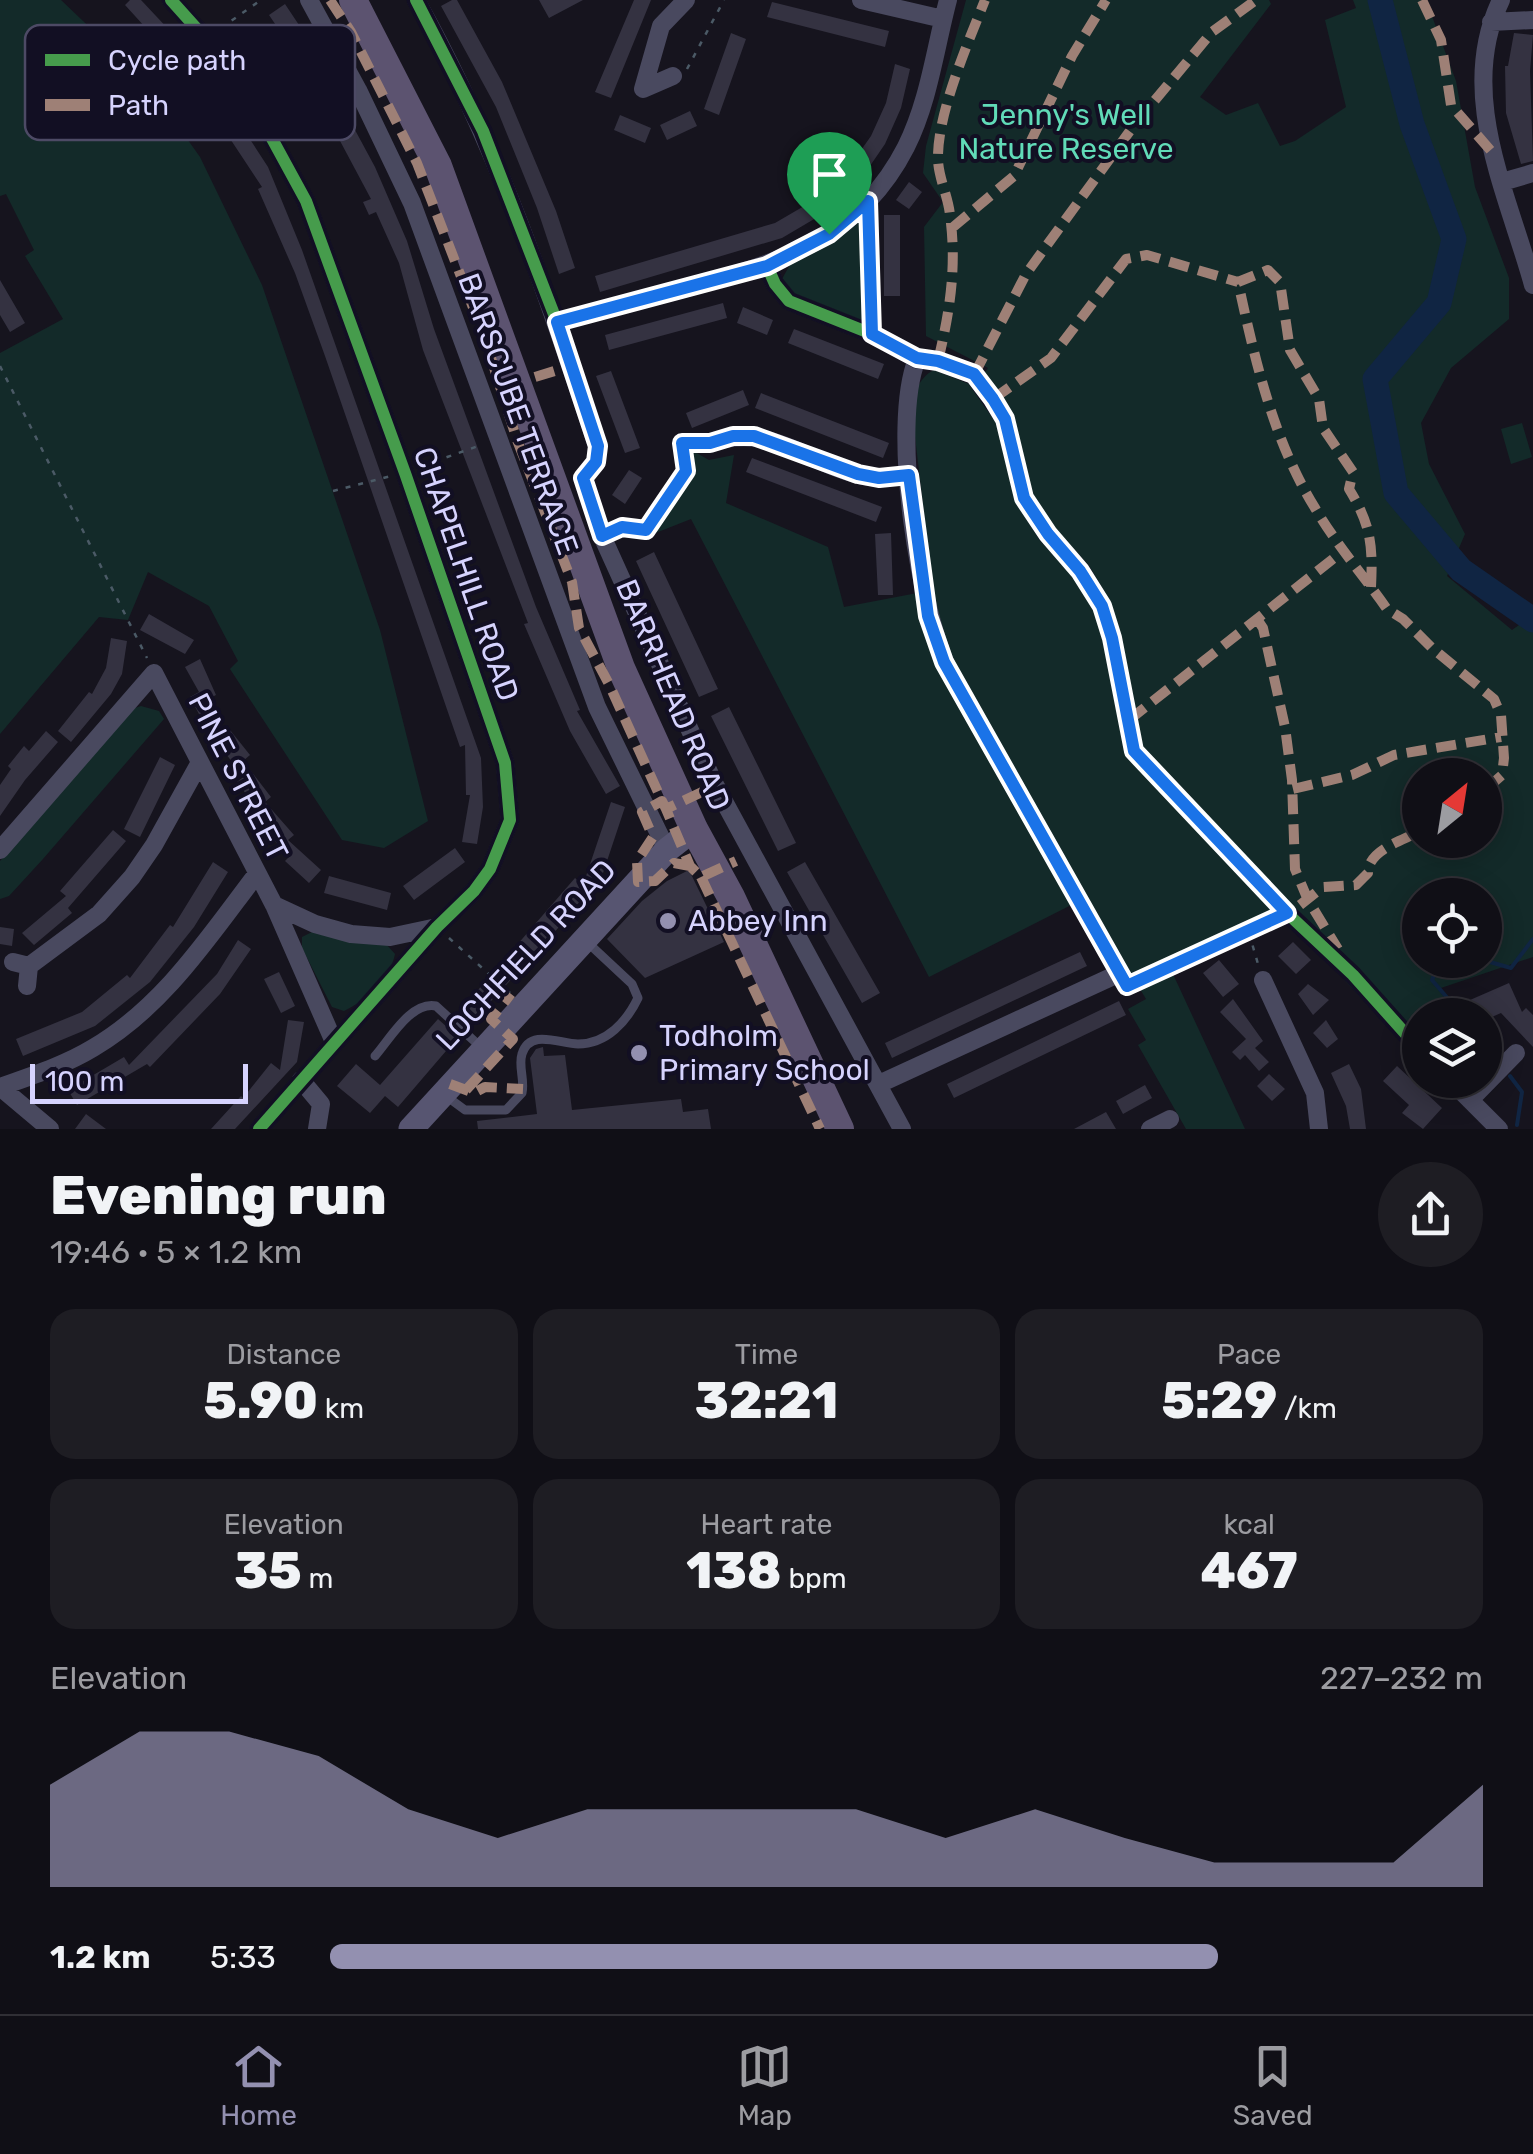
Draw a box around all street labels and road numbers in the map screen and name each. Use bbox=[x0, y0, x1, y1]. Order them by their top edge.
street label: BARSCUBE TERRACE bbox=[450, 268, 586, 560]
street label: CHAPELHILL ROAD bbox=[406, 442, 526, 706]
street label: BARRHEAD ROAD bbox=[608, 574, 738, 816]
street label: PINE STREET bbox=[180, 687, 296, 867]
street label: LOCHFIELD ROAD bbox=[428, 852, 624, 1058]

